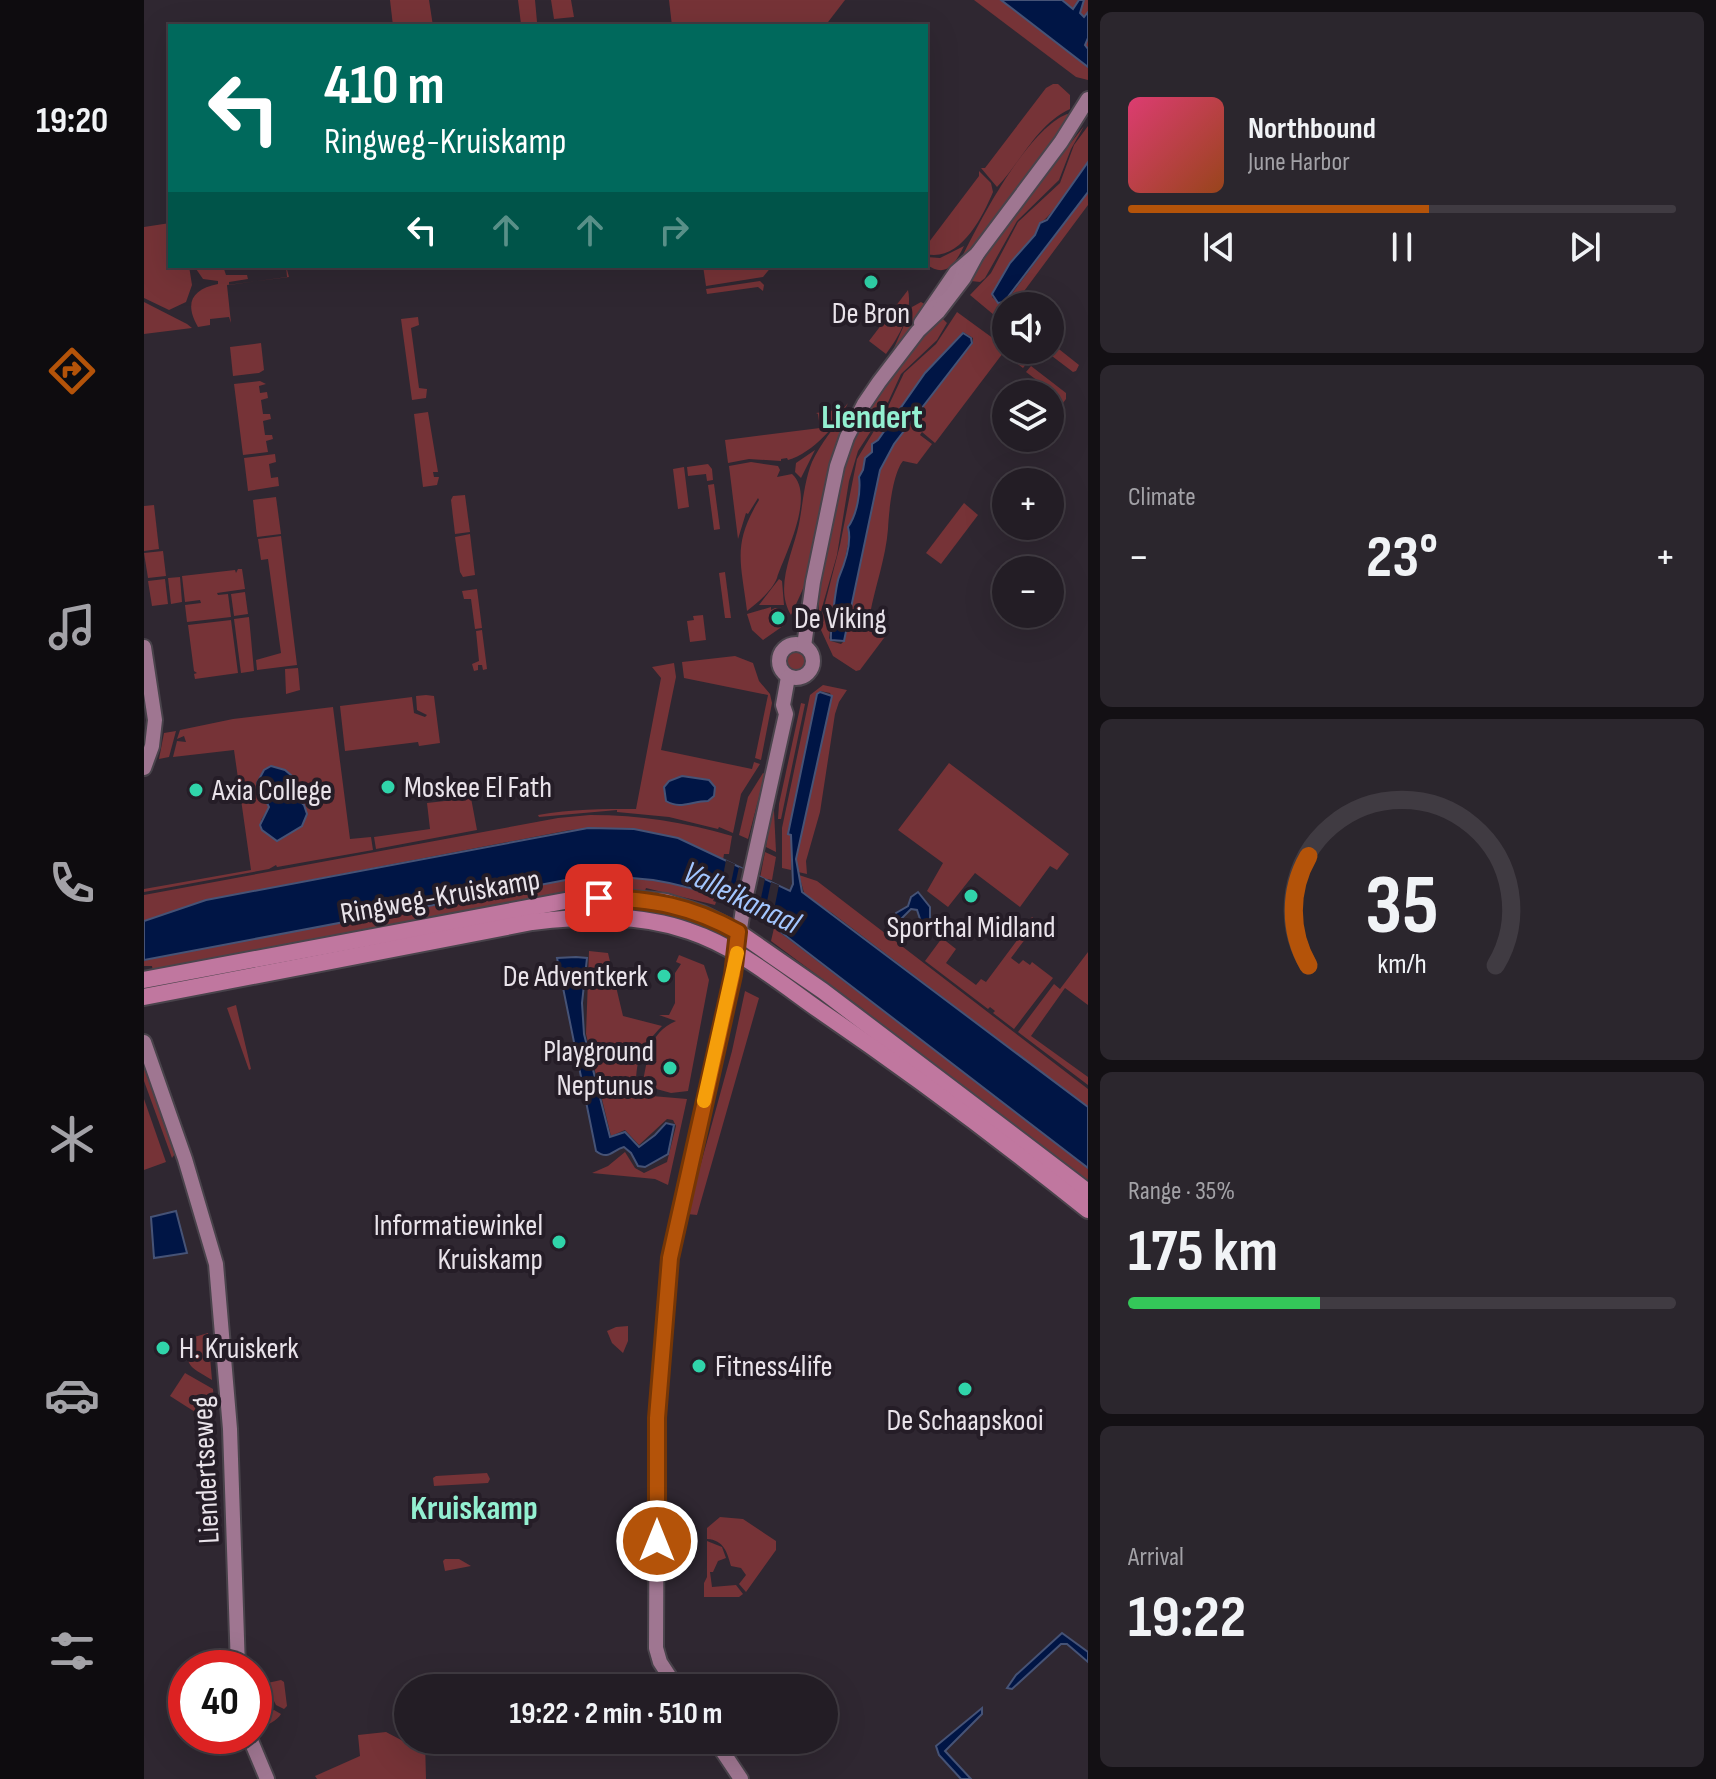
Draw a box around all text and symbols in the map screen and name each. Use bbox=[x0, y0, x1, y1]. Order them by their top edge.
text: 410 m bbox=[324, 53, 445, 120]
icon: left bbox=[192, 56, 296, 160]
text: 19:20 bbox=[36, 100, 108, 143]
text: Northbound bbox=[1248, 111, 1376, 147]
text: Ringweg-Kruiskamp bbox=[324, 121, 566, 164]
text: June Harbor bbox=[1248, 147, 1350, 178]
icon: left bbox=[400, 208, 444, 252]
icon: ahead bbox=[484, 208, 528, 252]
icon: ahead bbox=[568, 208, 612, 252]
icon: right bbox=[652, 208, 696, 252]
icon: previous bbox=[1197, 225, 1241, 269]
icon: pause bbox=[1380, 225, 1424, 269]
icon: next bbox=[1563, 225, 1607, 269]
marker: De Bron bbox=[862, 273, 880, 291]
map controls bbox=[992, 292, 1064, 628]
button: sound bbox=[992, 292, 1064, 364]
place label: De Bron bbox=[832, 296, 910, 332]
icon: directions bbox=[44, 343, 100, 399]
button: layers bbox=[992, 380, 1064, 452]
district label: Liendert bbox=[821, 397, 923, 438]
button: + bbox=[992, 468, 1064, 540]
text: Climate bbox=[1128, 482, 1196, 513]
text: 23° bbox=[1366, 522, 1438, 594]
text: − bbox=[1128, 531, 1150, 584]
text: + bbox=[1654, 531, 1676, 584]
button: − bbox=[992, 556, 1064, 628]
icon: music bbox=[44, 599, 100, 655]
place label: De Viking bbox=[794, 601, 887, 637]
marker: De Viking bbox=[769, 609, 787, 627]
place label: Moskee El Fath bbox=[404, 770, 552, 806]
place label: Axia College bbox=[211, 773, 332, 809]
marker: Moskee El Fath bbox=[379, 778, 397, 796]
marker: Axia College bbox=[187, 781, 205, 799]
water label: Valleikanaal bbox=[676, 853, 807, 944]
icon: phone bbox=[44, 855, 100, 911]
text: 35 bbox=[1365, 856, 1439, 956]
street label: Ringweg-Kruiskamp bbox=[338, 862, 543, 932]
pin bbox=[565, 864, 633, 932]
icon: arrive bbox=[577, 876, 621, 920]
marker: Sporthal Midland bbox=[962, 887, 980, 905]
place label: Sporthal Midland bbox=[887, 910, 1055, 946]
text: km/h bbox=[1377, 947, 1427, 982]
place label: De Adventkerk bbox=[503, 959, 649, 995]
marker: De Adventkerk bbox=[655, 967, 673, 985]
place label: Playground Neptunus bbox=[543, 1034, 654, 1104]
marker: Playground Neptunus bbox=[661, 1059, 679, 1077]
icon: climate bbox=[44, 1111, 100, 1167]
text: Range · 35% bbox=[1128, 1176, 1235, 1207]
place label: Informatiewinkel Kruiskamp bbox=[374, 1208, 543, 1278]
text: 175 km bbox=[1128, 1216, 1278, 1288]
marker: Informatiewinkel Kruiskamp bbox=[550, 1233, 568, 1251]
place label: H. Kruiskerk bbox=[179, 1331, 299, 1367]
marker: H. Kruiskerk bbox=[154, 1339, 172, 1357]
place label: Fitness4life bbox=[715, 1349, 833, 1385]
marker: Fitness4life bbox=[690, 1357, 708, 1375]
icon: car bbox=[44, 1367, 100, 1423]
marker: De Schaapskooi bbox=[956, 1380, 974, 1398]
street label: Liendertseweg bbox=[184, 1395, 228, 1545]
place label: De Schaapskooi bbox=[886, 1403, 1044, 1439]
district label: Kruiskamp bbox=[410, 1488, 538, 1529]
position arrow bbox=[615, 1499, 699, 1583]
text: Arrival bbox=[1128, 1542, 1184, 1573]
text: 19:22 bbox=[1128, 1582, 1246, 1654]
icon: filters bbox=[44, 1623, 100, 1679]
speed limit sign: 40 bbox=[168, 1650, 272, 1754]
text: 19:22 · 2 min · 510 m bbox=[510, 1696, 722, 1732]

